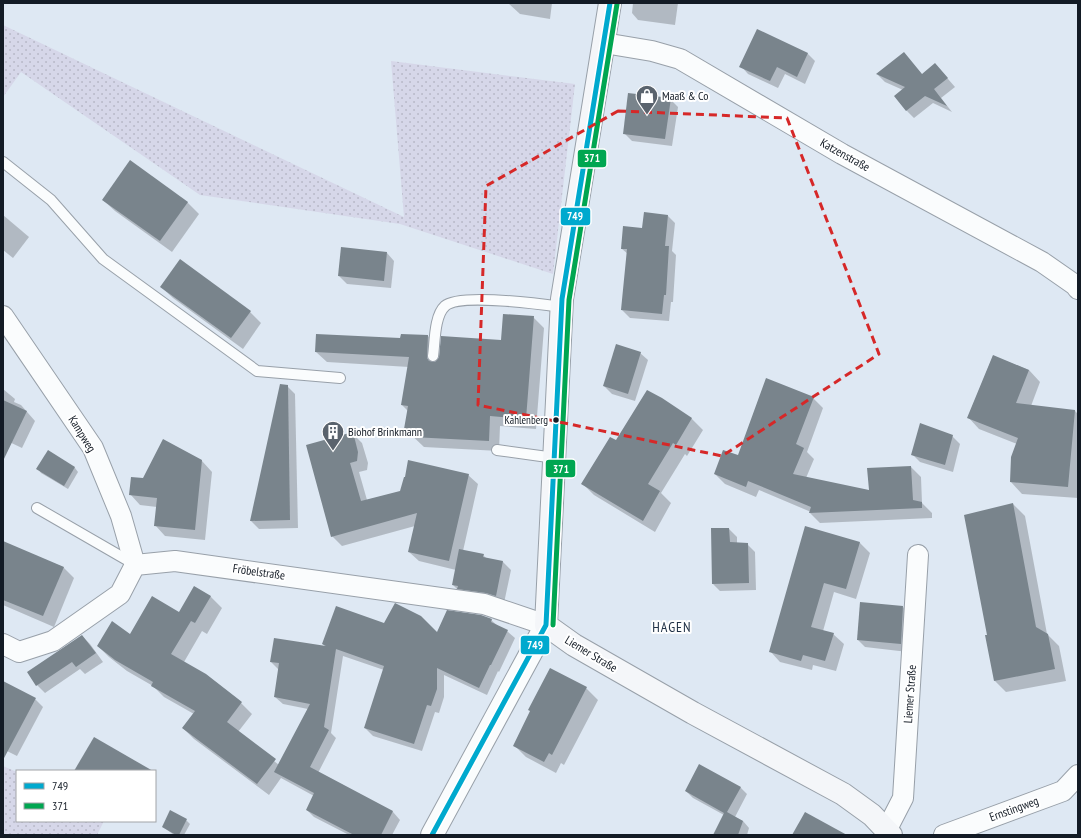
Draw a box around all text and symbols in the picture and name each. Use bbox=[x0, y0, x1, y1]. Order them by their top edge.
shop icon: Maaß & Co bbox=[634, 83, 660, 116]
place label: Maaß & Co bbox=[662, 88, 708, 103]
street label: Katzenstraße bbox=[818, 135, 873, 174]
line badge: 371 bbox=[577, 149, 607, 168]
text: 371 bbox=[584, 151, 600, 165]
line badge: 749 bbox=[560, 207, 591, 226]
text: 749 bbox=[567, 209, 583, 223]
street label: Kampweg bbox=[65, 413, 99, 455]
place label: Kahlenberg bbox=[505, 413, 548, 427]
marker: Kahlenberg bbox=[551, 415, 561, 425]
building icon: Biohof Brinkmann bbox=[320, 419, 346, 452]
place label: Biohof Brinkmann bbox=[348, 424, 422, 439]
line badge: 371 bbox=[545, 459, 576, 478]
text: 371 bbox=[553, 462, 569, 476]
street label: Fröbelstraße bbox=[232, 560, 286, 583]
district label: HAGEN bbox=[652, 618, 692, 636]
street label: Liemer Straße bbox=[562, 632, 620, 675]
line badge: 749 bbox=[520, 635, 550, 655]
text: 749 bbox=[527, 638, 543, 652]
street label: Liemer Straße bbox=[900, 664, 919, 724]
legend bbox=[16, 770, 156, 822]
text: 749 bbox=[52, 778, 68, 793]
street label: Ernstingweg bbox=[987, 793, 1040, 824]
text: 371 bbox=[52, 798, 68, 813]

